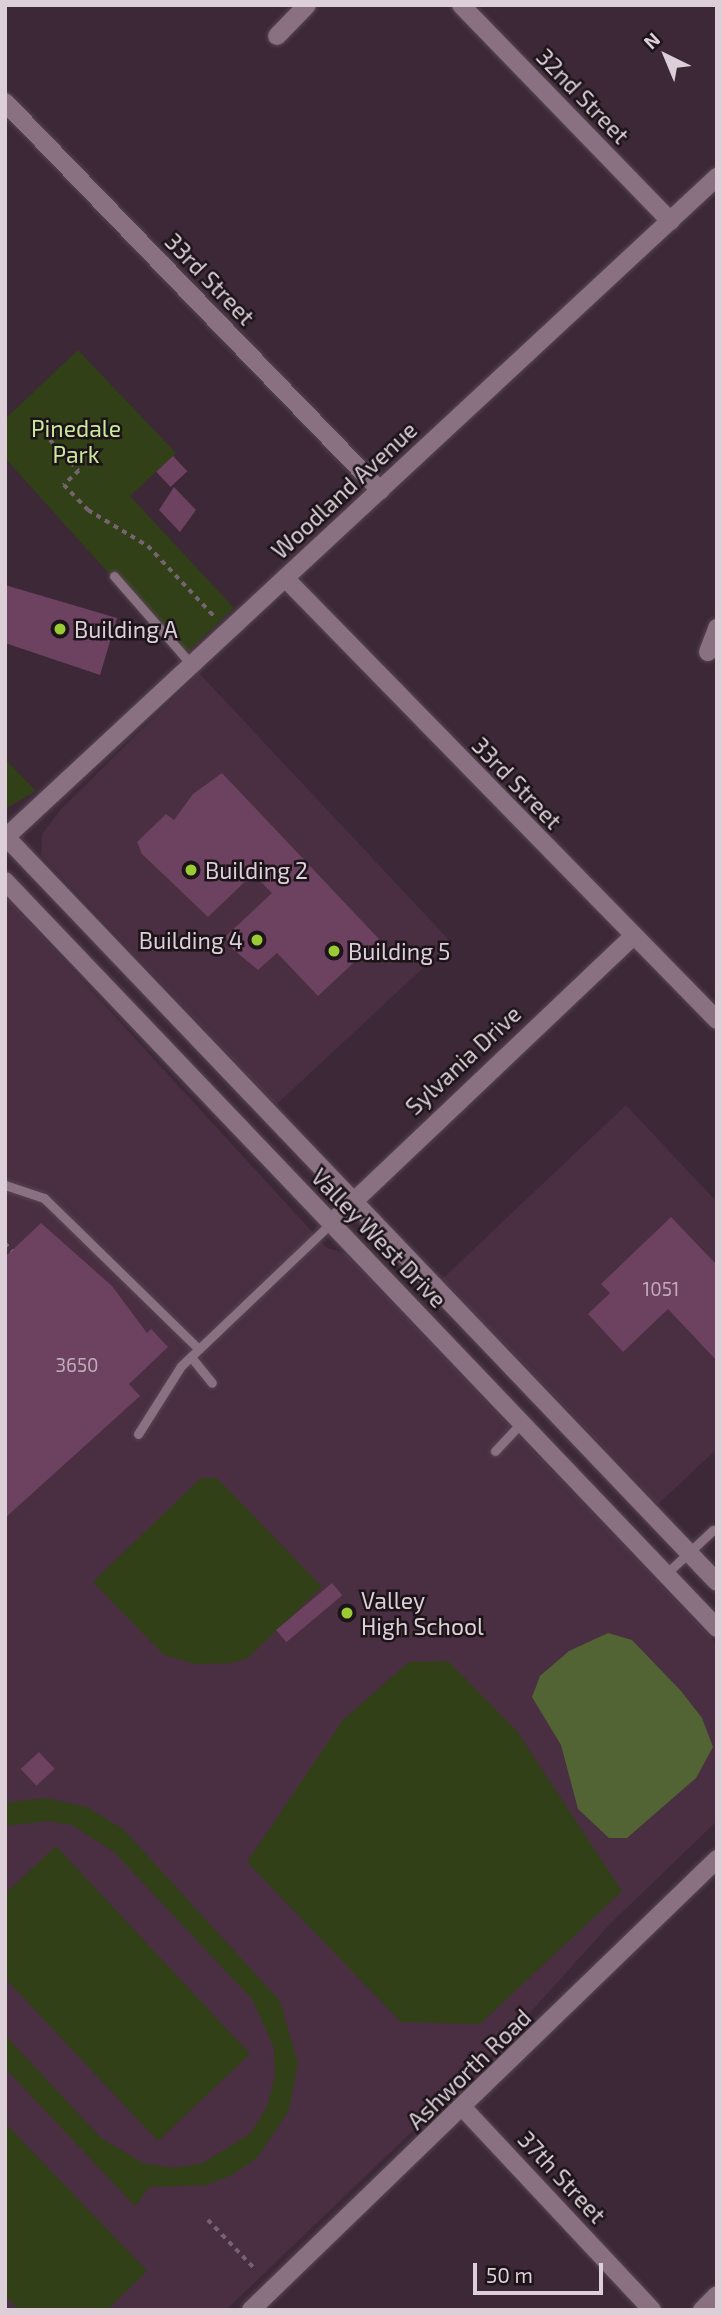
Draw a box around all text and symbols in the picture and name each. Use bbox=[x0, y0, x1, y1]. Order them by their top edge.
north arrow bbox=[631, 21, 701, 91]
text: N bbox=[638, 27, 664, 53]
street label: 32nd Street bbox=[531, 43, 635, 149]
street label: 33rd Street bbox=[160, 227, 260, 331]
park label: Pinedale Park bbox=[31, 414, 121, 468]
street label: Woodland Avenue bbox=[266, 415, 422, 565]
place label: Building A bbox=[74, 615, 178, 643]
marker: Building A bbox=[52, 621, 68, 637]
street label: 33rd Street bbox=[467, 731, 567, 835]
place label: Building 2 bbox=[205, 856, 308, 884]
marker: Building 2 bbox=[183, 862, 199, 878]
place label: Building 4 bbox=[139, 926, 243, 954]
marker: Building 4 bbox=[249, 932, 265, 948]
place label: Building 5 bbox=[348, 937, 450, 965]
marker: Building 5 bbox=[326, 943, 342, 959]
street label: Sylvania Drive bbox=[400, 1000, 526, 1120]
street label: Valley West Drive bbox=[305, 1163, 453, 1313]
house number: 1051 bbox=[643, 1278, 679, 1300]
house number: 3650 bbox=[55, 1354, 99, 1376]
place label: Valley High School bbox=[361, 1586, 484, 1640]
marker: Valley High School bbox=[339, 1605, 355, 1621]
street label: Ashworth Road bbox=[402, 2003, 536, 2135]
street label: 37th Street bbox=[512, 2125, 612, 2229]
scale bar bbox=[477, 2248, 606, 2292]
text: 50 m bbox=[486, 2262, 533, 2287]

